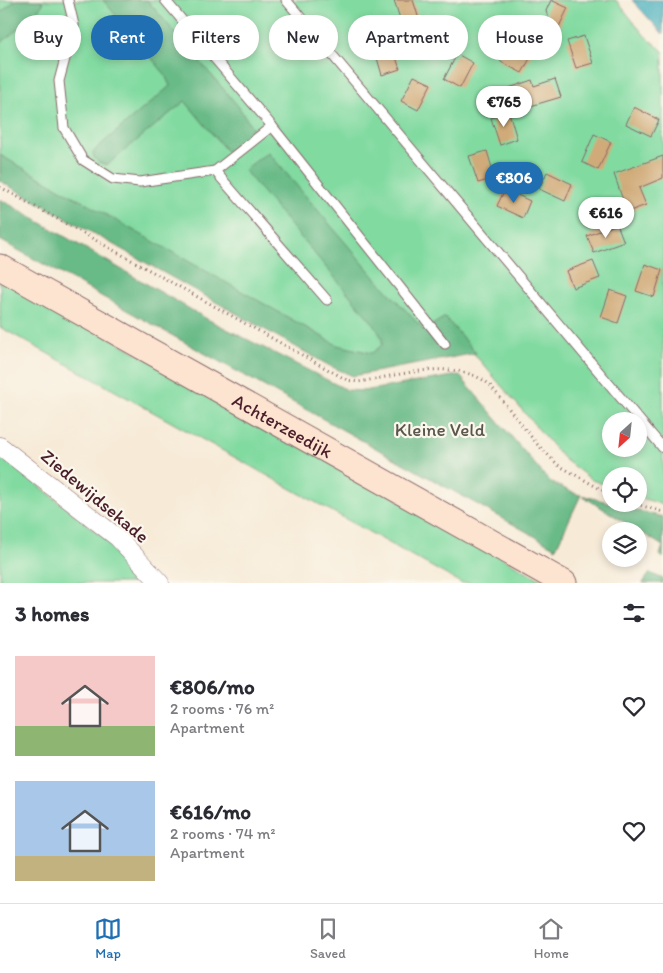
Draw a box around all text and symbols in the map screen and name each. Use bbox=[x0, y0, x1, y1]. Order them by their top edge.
chip: Buy bbox=[15, 15, 81, 60]
chip: Rent bbox=[91, 15, 163, 60]
chip: Filters bbox=[173, 15, 259, 60]
chip: New bbox=[269, 15, 338, 60]
chip: Apartment bbox=[348, 15, 468, 60]
chip: House bbox=[478, 15, 562, 60]
pin: €765 bbox=[474, 86, 534, 128]
text: €765 bbox=[487, 92, 521, 111]
pin: €806 bbox=[484, 162, 544, 204]
text: €806 bbox=[496, 168, 532, 187]
pin: €616 bbox=[576, 196, 636, 239]
text: €616 bbox=[589, 203, 623, 222]
street label: Achterzeedijk bbox=[229, 388, 337, 463]
north arrow bbox=[602, 412, 648, 458]
map controls bbox=[602, 412, 647, 567]
park label: Kleine Veld bbox=[395, 418, 486, 441]
street label: Ziedewijdsekade bbox=[36, 444, 154, 548]
button: locate bbox=[602, 467, 647, 512]
button: layers bbox=[602, 522, 647, 567]
icon: filters bbox=[620, 599, 648, 627]
text: 3 homes bbox=[15, 601, 90, 626]
text: €806/mo bbox=[170, 674, 255, 699]
icon: home bbox=[55, 676, 115, 736]
icon: heart bbox=[620, 692, 648, 720]
text: 2 rooms · 76 m² bbox=[170, 699, 274, 718]
text: Apartment bbox=[170, 718, 245, 737]
text: €616/mo bbox=[170, 799, 251, 824]
icon: home bbox=[55, 801, 115, 861]
icon: heart bbox=[620, 817, 648, 845]
text: 2 rooms · 74 m² bbox=[170, 824, 275, 843]
text: Apartment bbox=[170, 843, 245, 862]
tab: Map bbox=[94, 915, 122, 962]
tab: Saved bbox=[310, 915, 346, 962]
tab: Home bbox=[534, 915, 569, 962]

